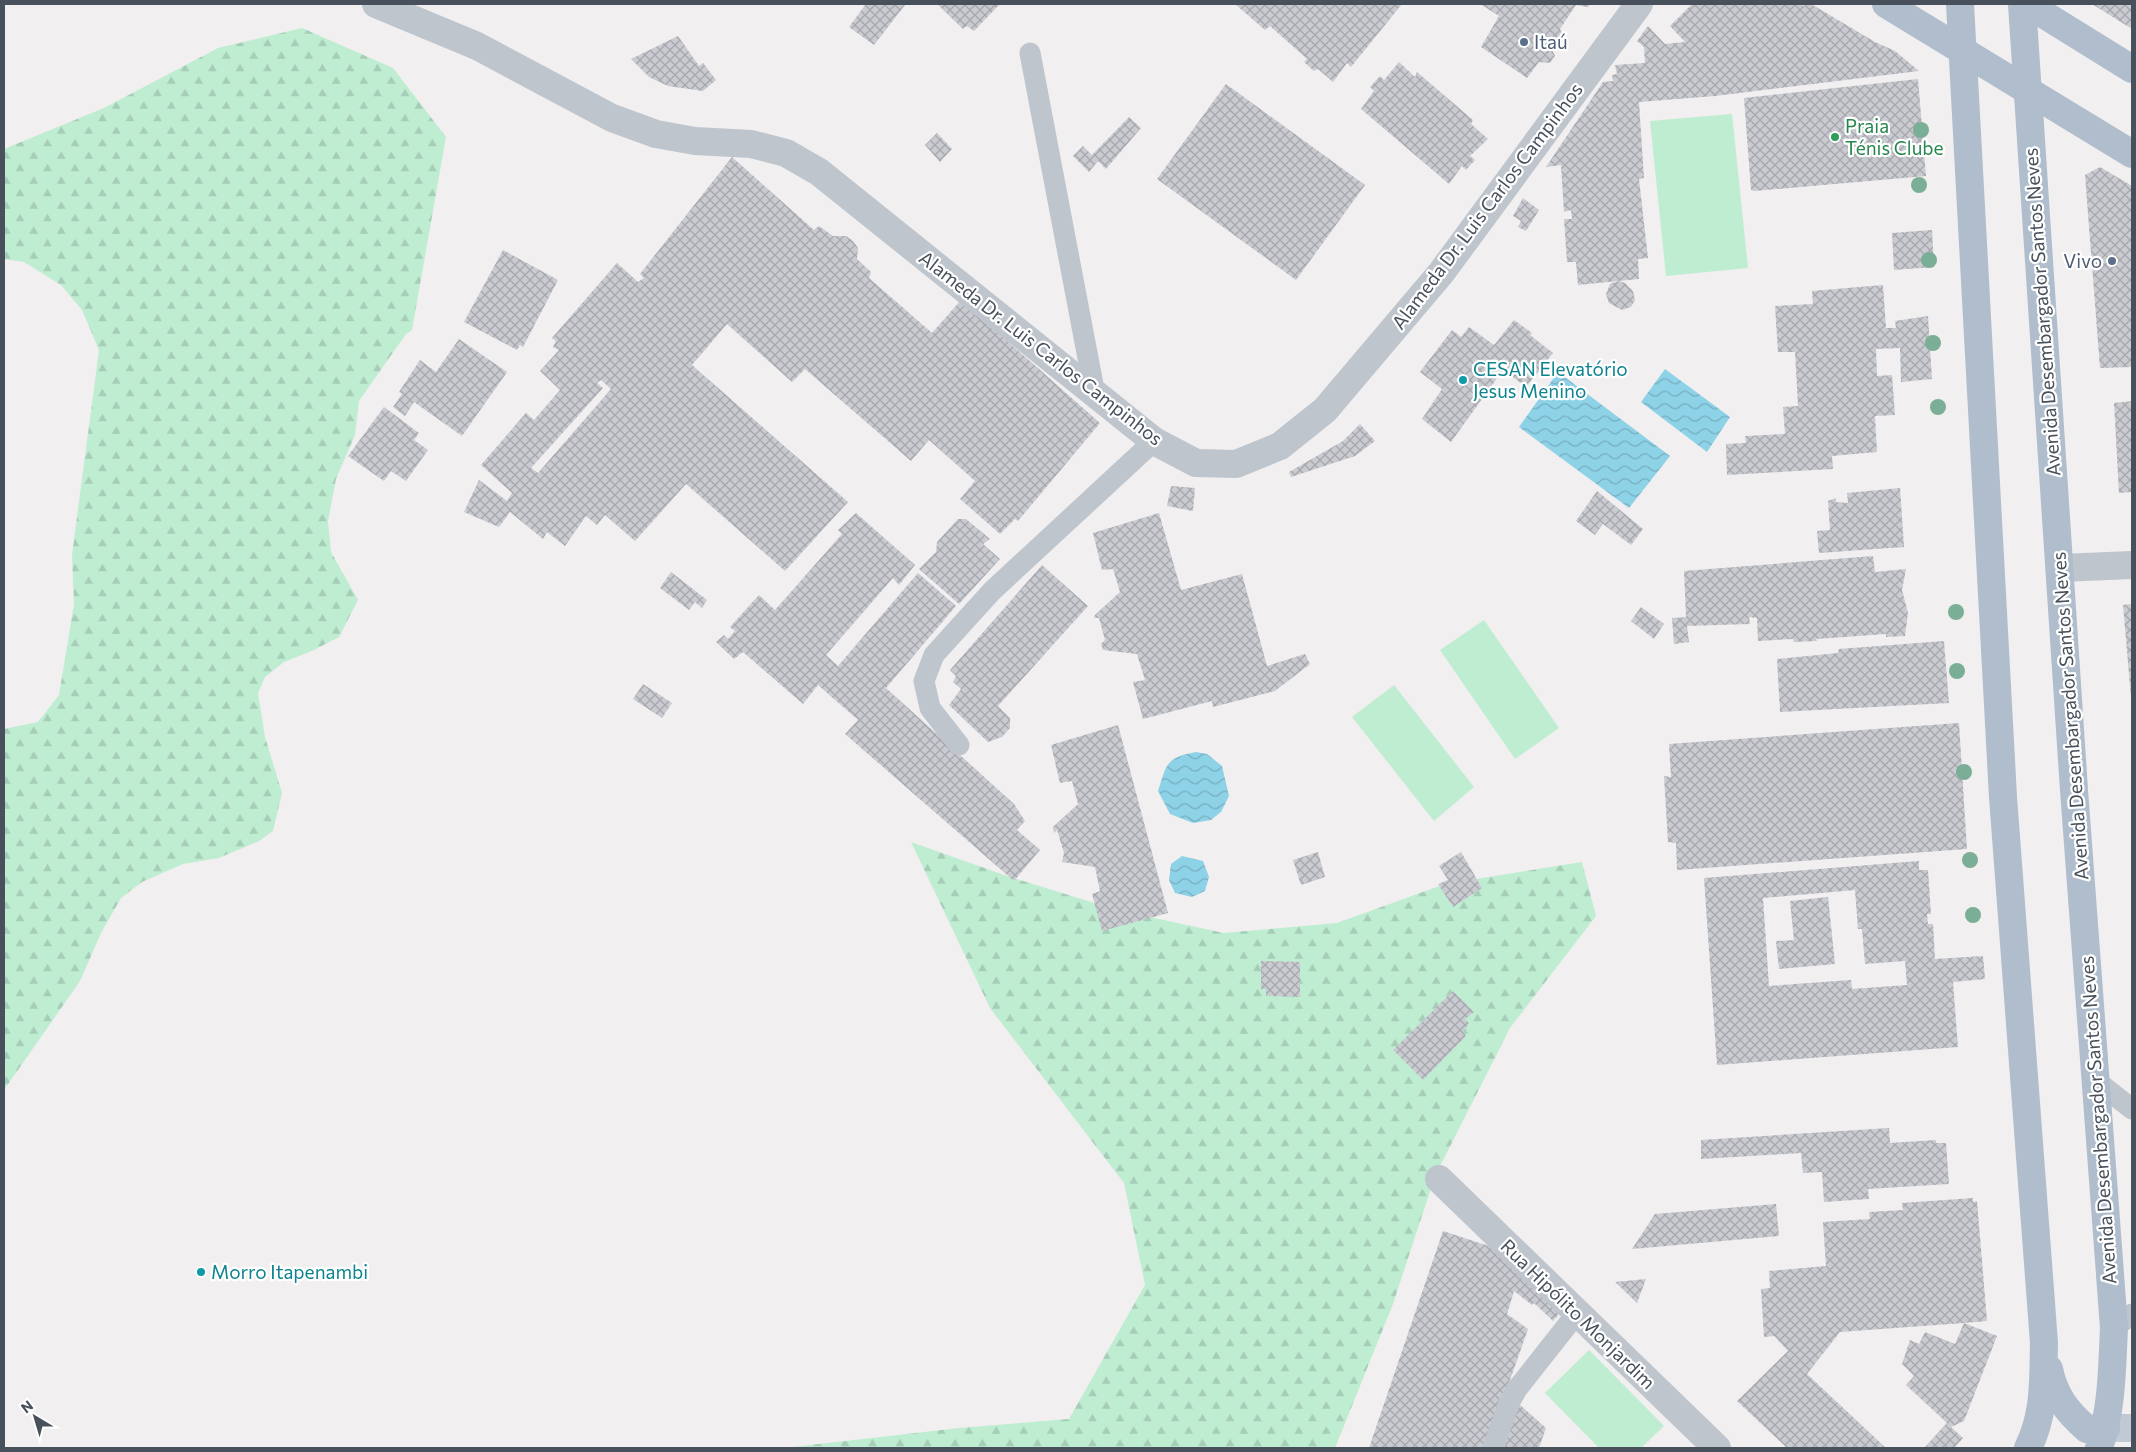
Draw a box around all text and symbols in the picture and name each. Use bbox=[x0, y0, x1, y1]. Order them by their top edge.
place label: Itaú bbox=[1534, 30, 1568, 53]
marker: Itaú bbox=[1518, 36, 1530, 48]
street label: Alameda Dr. Luis Carlos Campinhos bbox=[1386, 78, 1587, 333]
place label: Praia Ténis Clube bbox=[1845, 114, 1944, 159]
marker: Praia Ténis Clube bbox=[1829, 131, 1841, 143]
street label: Avenida Desembargador Santos Neves bbox=[2019, 147, 2064, 477]
street label: Alameda Dr. Luis Carlos Campinhos bbox=[915, 245, 1168, 450]
place label: Vivo bbox=[2063, 249, 2102, 272]
marker: Vivo bbox=[2106, 255, 2118, 267]
place label: CESAN Elevatório Jesus Menino bbox=[1473, 357, 1628, 402]
marker: CESAN Elevatório Jesus Menino bbox=[1457, 374, 1469, 386]
street label: Avenida Desembargador Santos Neves bbox=[2047, 551, 2092, 881]
street label: Avenida Desembargador Santos Neves bbox=[2075, 955, 2120, 1285]
street label: Rua Hipólito Monjardim bbox=[1496, 1234, 1660, 1393]
place label: Morro Itapenambi bbox=[211, 1260, 368, 1283]
marker: Morro Itapenambi bbox=[195, 1266, 207, 1278]
north arrow bbox=[10, 1392, 60, 1442]
text: N bbox=[17, 1396, 36, 1416]

